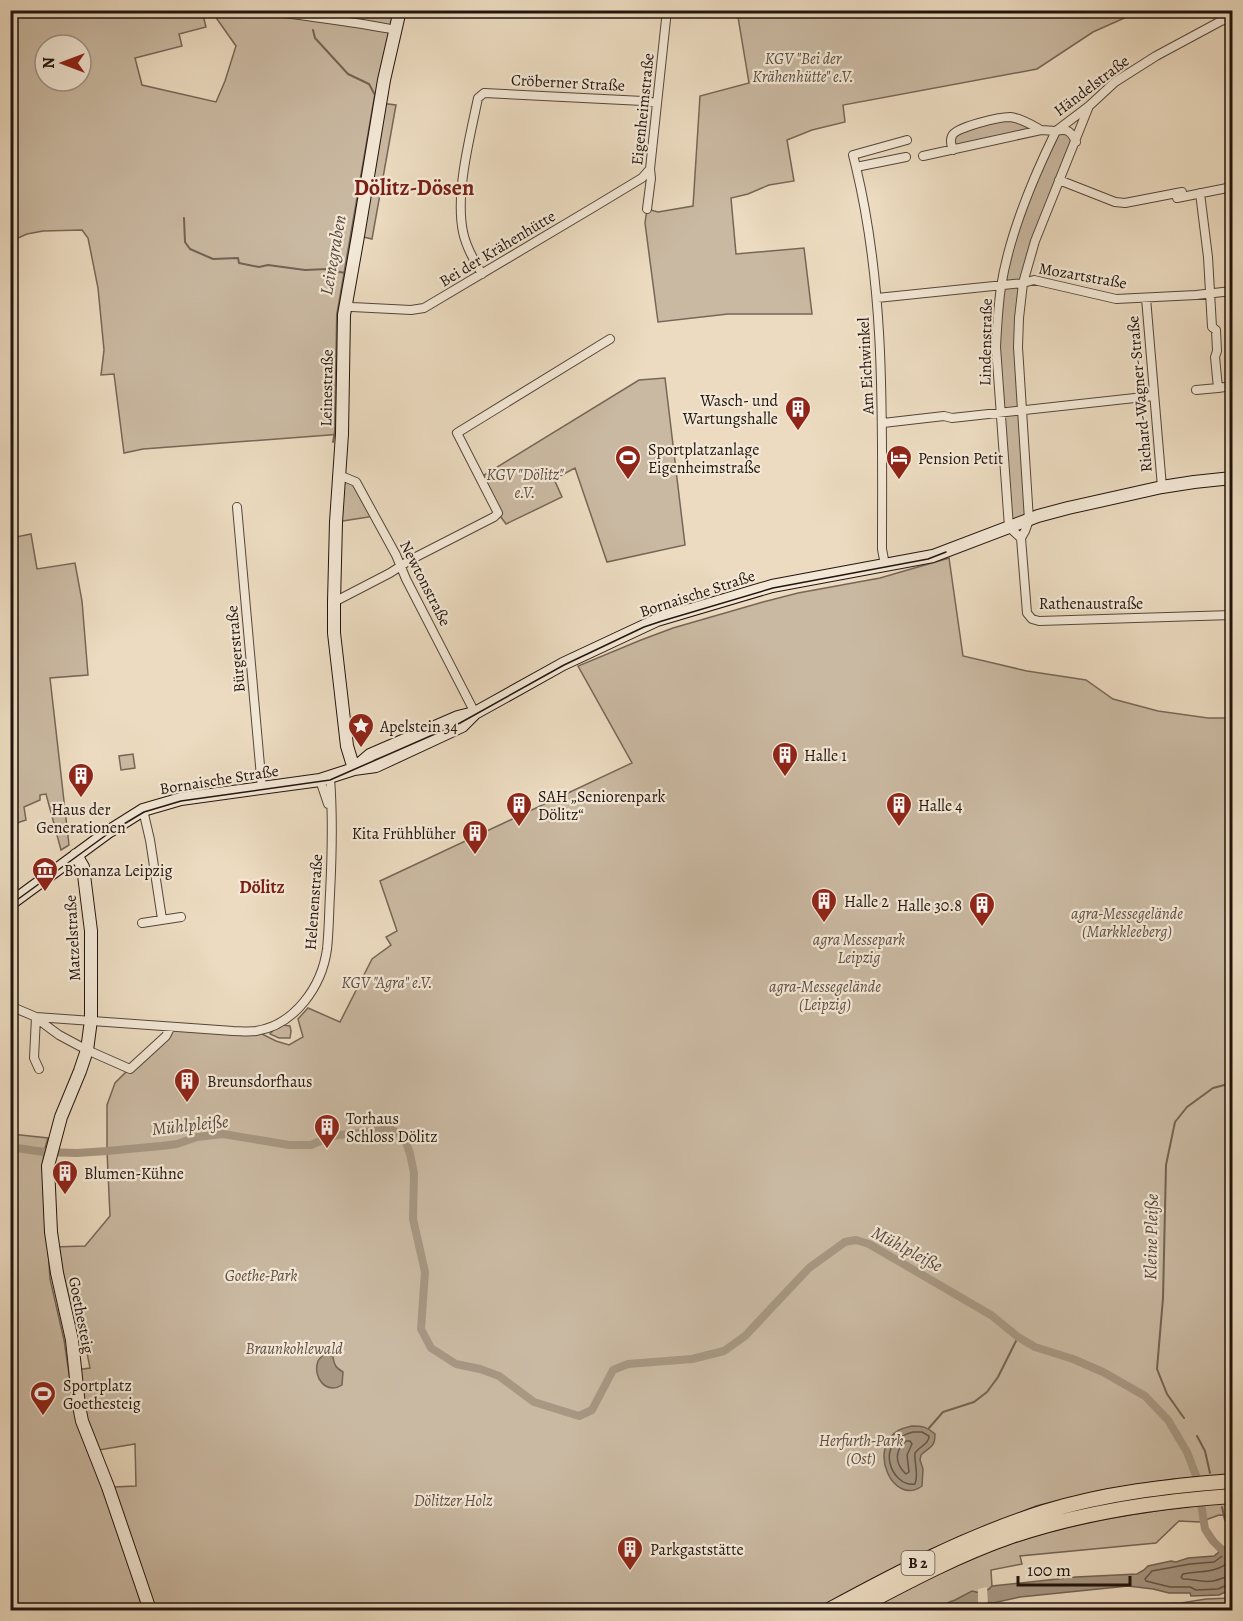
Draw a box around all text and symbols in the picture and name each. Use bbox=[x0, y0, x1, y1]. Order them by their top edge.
north arrow bbox=[33, 33, 93, 93]
park label: KGV "Bei der Krähenhütte" e.V. bbox=[752, 48, 854, 88]
street label: Händelstraße bbox=[1049, 50, 1134, 121]
street label: Eigenheimstraße bbox=[626, 52, 660, 166]
text: N bbox=[38, 57, 60, 69]
street label: Cröberner Straße bbox=[510, 69, 625, 97]
district label: Dölitz-Dösen bbox=[354, 173, 474, 203]
street label: Bei der Krähenhütte bbox=[435, 205, 560, 292]
water label: Leinegraben bbox=[314, 213, 352, 297]
street label: Mozartstraße bbox=[1037, 257, 1129, 295]
street label: Lindenstraße bbox=[974, 298, 998, 386]
street label: Richard-Wagner-Straße bbox=[1122, 315, 1158, 473]
street label: Am Eichwinkel bbox=[852, 317, 880, 416]
street label: Leinestraße bbox=[315, 349, 339, 427]
place label: Wasch- und Wartungshalle bbox=[682, 390, 778, 430]
building icon: Wasch- und Wartungshalle bbox=[783, 394, 813, 432]
place label: Sportplatzanlage Eigenheimstraße bbox=[648, 439, 761, 479]
sports icon: Sportplatzanlage Eigenheimstraße bbox=[613, 443, 643, 481]
hotel icon: Pension Petit bbox=[884, 443, 914, 481]
place label: Pension Petit bbox=[918, 448, 1003, 470]
park label: KGV "Dölitz" e.V. bbox=[486, 464, 564, 504]
street label: Newtonstraße bbox=[394, 537, 456, 630]
street label: Bornaische Straße bbox=[637, 565, 758, 623]
street label: Rathenaustraße bbox=[1039, 593, 1143, 615]
street label: Bürgerstraße bbox=[221, 604, 251, 693]
place icon: Apelstein 34 bbox=[346, 711, 376, 749]
place label: Apelstein 34 bbox=[379, 716, 458, 738]
building icon: Halle 1 bbox=[770, 740, 800, 778]
place label: Halle 1 bbox=[804, 745, 847, 767]
street label: Bornaische Straße bbox=[158, 760, 280, 800]
building icon: Haus der Generationen bbox=[66, 761, 96, 799]
place label: SAH „Seniorenpark Dölitz“ bbox=[538, 786, 666, 826]
building icon: SAH „Seniorenpark Dölitz“ bbox=[504, 790, 534, 828]
building icon: Halle 4 bbox=[884, 790, 914, 828]
place label: Halle 4 bbox=[918, 795, 963, 817]
place label: Haus der Generationen bbox=[36, 799, 126, 839]
building icon: Kita Frühblüher bbox=[460, 818, 490, 856]
place label: Kita Frühblüher bbox=[352, 823, 456, 845]
street label: Helenenstraße bbox=[300, 853, 328, 951]
museum icon: Bonanza Leipzig bbox=[30, 855, 60, 893]
place label: Bonanza Leipzig bbox=[64, 860, 172, 882]
district label: Dölitz bbox=[239, 875, 285, 899]
building icon: Halle 2 bbox=[809, 886, 839, 924]
building icon: Halle 30.8 bbox=[967, 890, 997, 928]
place label: Halle 2 bbox=[844, 891, 889, 913]
street label: Matzelstraße bbox=[60, 894, 86, 982]
place label: Halle 30.8 bbox=[897, 895, 962, 917]
park label: agra-Messegelände (Markkleeberg) bbox=[1071, 903, 1183, 943]
park label: agra Messepark Leipzig bbox=[813, 929, 905, 969]
park label: KGV "Agra" e.V. bbox=[341, 972, 433, 994]
park label: agra-Messegelände (Leipzig) bbox=[769, 976, 881, 1016]
building icon: Breunsdorfhaus bbox=[172, 1066, 202, 1104]
place label: Breunsdorfhaus bbox=[207, 1071, 312, 1093]
place label: Torhaus Schloss Dölitz bbox=[346, 1108, 438, 1148]
water label: Mühlpleiße bbox=[151, 1109, 230, 1141]
building icon: Torhaus Schloss Dölitz bbox=[312, 1112, 342, 1150]
building icon: Blumen-Kühne bbox=[50, 1158, 80, 1196]
place label: Blumen-Kühne bbox=[84, 1163, 184, 1185]
water label: Kleine Pleiße bbox=[1138, 1193, 1164, 1280]
water label: Mühlpleiße bbox=[867, 1220, 947, 1278]
park label: Goethe-Park bbox=[225, 1265, 297, 1287]
street label: Goethesteig bbox=[63, 1275, 99, 1356]
park label: Braunkohlewald bbox=[245, 1338, 343, 1360]
place label: Sportplatz Goethesteig bbox=[63, 1375, 141, 1415]
sports icon: Sportplatz Goethesteig bbox=[28, 1379, 58, 1417]
park label: Herfurth-Park (Ost) bbox=[819, 1430, 903, 1470]
park label: Dölitzer Holz bbox=[414, 1490, 493, 1512]
building icon: Parkgaststätte bbox=[615, 1534, 645, 1572]
place label: Parkgaststätte bbox=[650, 1539, 744, 1561]
scale bar bbox=[1018, 1549, 1130, 1587]
road number: B 2 bbox=[902, 1551, 934, 1575]
text: 100 m bbox=[1027, 1558, 1071, 1582]

